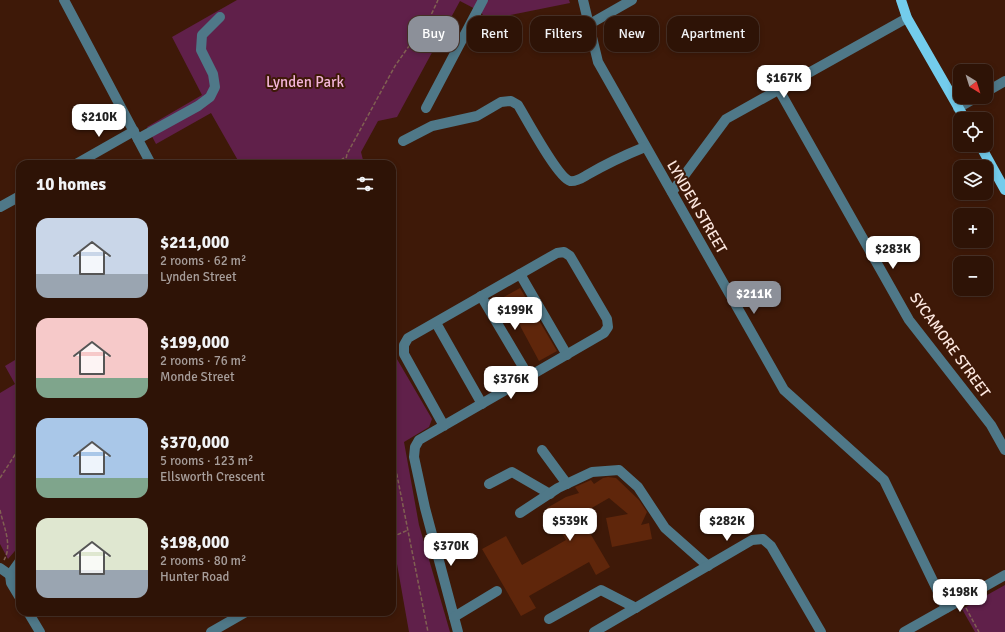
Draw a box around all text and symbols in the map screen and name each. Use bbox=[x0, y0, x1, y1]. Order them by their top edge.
chip: Buy bbox=[408, 16, 459, 52]
chip: Rent bbox=[467, 16, 522, 52]
chip: Filters bbox=[530, 16, 596, 52]
chip: New bbox=[604, 16, 659, 52]
chip: Apartment bbox=[667, 16, 759, 52]
north arrow bbox=[953, 64, 993, 104]
map controls bbox=[953, 64, 993, 296]
pin: $167K bbox=[756, 65, 812, 99]
text: $167K bbox=[766, 70, 802, 86]
park label: Lynden Park bbox=[266, 73, 345, 91]
pin: $210K bbox=[71, 104, 127, 138]
text: $210K bbox=[81, 109, 117, 125]
button: locate bbox=[953, 112, 993, 152]
street label: LYNDEN STREET bbox=[663, 157, 731, 257]
button: layers bbox=[953, 160, 993, 200]
icon: filters bbox=[354, 173, 376, 195]
text: 10 homes bbox=[36, 174, 106, 195]
button: + bbox=[953, 208, 993, 248]
text: $211,000 bbox=[160, 232, 229, 253]
icon: home bbox=[68, 234, 116, 282]
pin: $283K bbox=[865, 236, 921, 270]
text: $283K bbox=[875, 241, 911, 257]
text: 2 rooms · 62 m² bbox=[160, 253, 246, 269]
button: − bbox=[953, 256, 993, 296]
text: Lynden Street bbox=[160, 269, 237, 285]
pin: $211K bbox=[726, 281, 782, 315]
text: $211K bbox=[736, 286, 772, 302]
street label: SYCAMORE STREET bbox=[906, 289, 994, 401]
pin: $199K bbox=[487, 297, 543, 331]
text: $199K bbox=[497, 302, 533, 318]
text: $199,000 bbox=[160, 332, 229, 353]
icon: home bbox=[68, 334, 116, 382]
text: 2 rooms · 76 m² bbox=[160, 353, 246, 369]
pin: $376K bbox=[483, 366, 539, 400]
text: Monde Street bbox=[160, 369, 234, 385]
text: $376K bbox=[493, 371, 529, 387]
text: $370,000 bbox=[160, 432, 229, 453]
icon: home bbox=[68, 434, 116, 482]
text: 5 rooms · 123 m² bbox=[160, 453, 253, 469]
text: Ellsworth Crescent bbox=[160, 469, 265, 485]
pin: $539K bbox=[542, 508, 598, 542]
pin: $282K bbox=[699, 508, 755, 542]
text: $539K bbox=[552, 513, 588, 529]
text: $282K bbox=[709, 513, 745, 529]
text: $198,000 bbox=[160, 532, 229, 553]
pin: $370K bbox=[423, 533, 479, 567]
icon: home bbox=[68, 534, 116, 582]
text: $370K bbox=[433, 538, 469, 554]
text: 2 rooms · 80 m² bbox=[160, 553, 246, 569]
text: Hunter Road bbox=[160, 569, 229, 585]
pin: $198K bbox=[932, 579, 988, 613]
text: $198K bbox=[942, 584, 978, 600]

